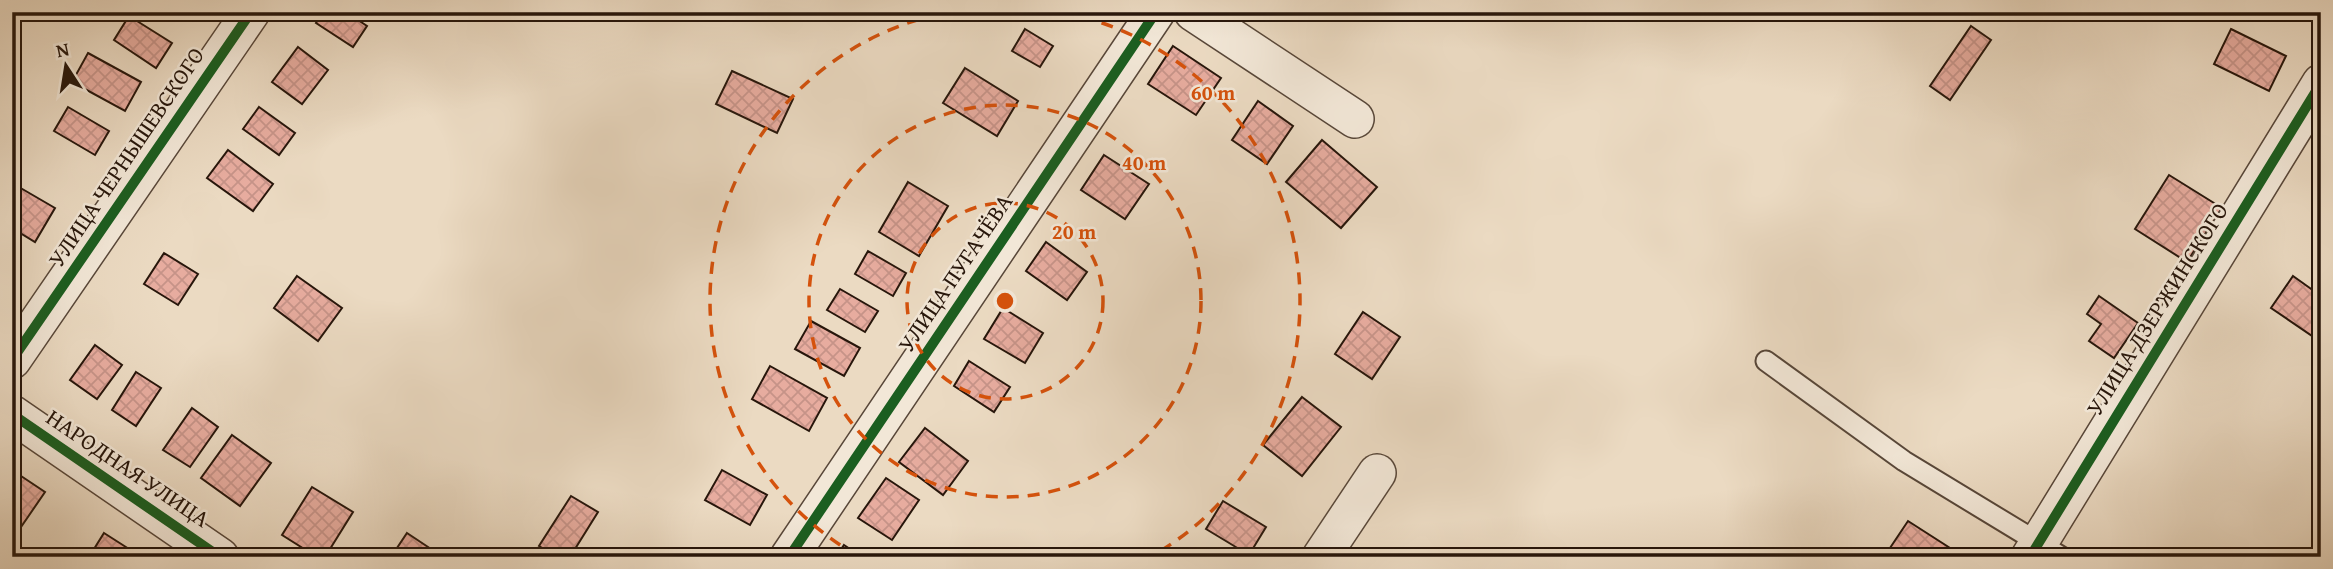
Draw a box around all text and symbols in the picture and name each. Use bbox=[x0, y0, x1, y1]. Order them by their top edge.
north arrow bbox=[32, 32, 102, 102]
text: N bbox=[53, 34, 72, 64]
street label: УЛИЦА ЧЕРНЫШЕВСКОГО bbox=[40, 40, 212, 273]
text: 60 m bbox=[1191, 77, 1235, 108]
text: 40 m bbox=[1122, 147, 1166, 178]
street label: УЛИЦА ПУГАЧЁВА bbox=[889, 187, 1020, 358]
street label: УЛИЦА ДЗЕРЖИНСКОГО bbox=[2078, 196, 2236, 422]
text: 20 m bbox=[1052, 216, 1096, 247]
centre of rings bbox=[993, 289, 1017, 313]
street label: НАРОДНАЯ УЛИЦА bbox=[40, 401, 217, 535]

